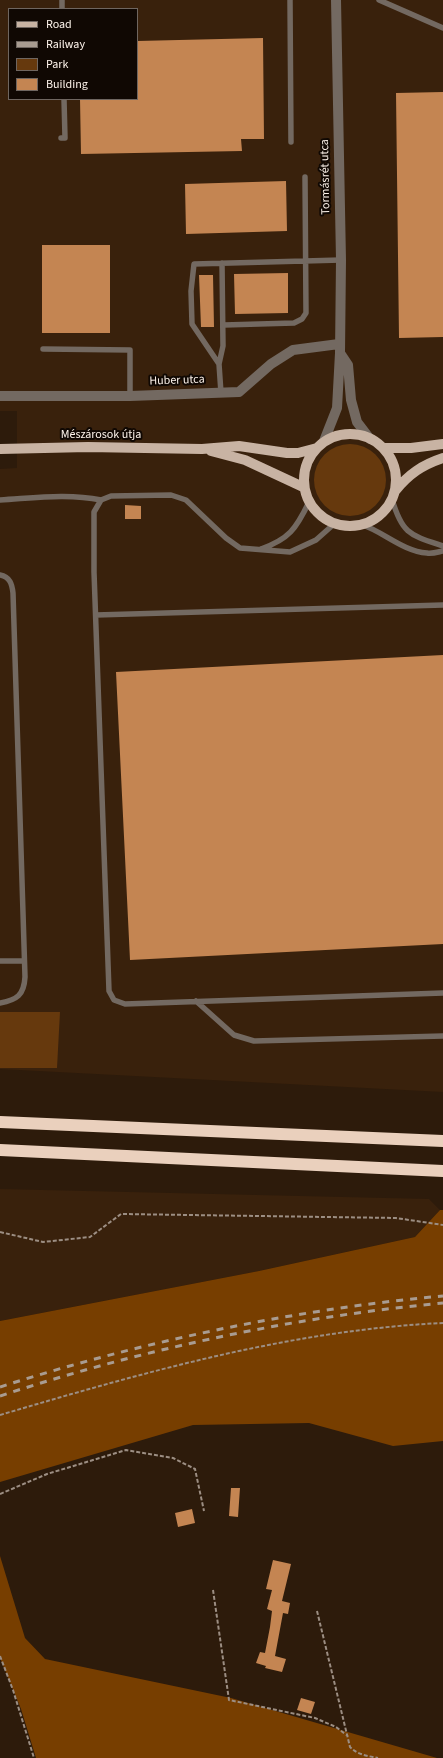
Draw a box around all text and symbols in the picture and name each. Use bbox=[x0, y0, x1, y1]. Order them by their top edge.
legend bbox=[8, 8, 138, 100]
text: Road bbox=[46, 16, 72, 33]
text: Railway bbox=[46, 36, 85, 53]
text: Park bbox=[46, 56, 68, 73]
text: Building bbox=[46, 76, 88, 93]
street label: Tormásrét utca bbox=[318, 139, 334, 215]
street label: Huber utca bbox=[149, 373, 205, 389]
street label: Mészárosok útja bbox=[61, 428, 141, 442]

